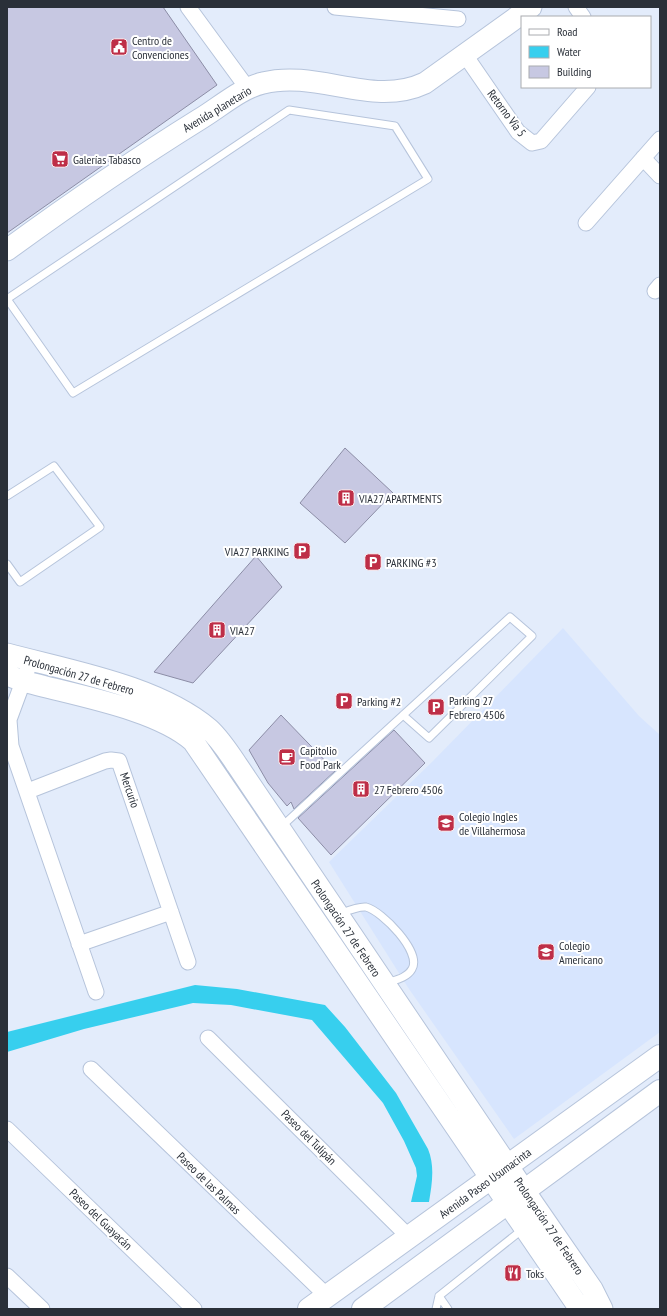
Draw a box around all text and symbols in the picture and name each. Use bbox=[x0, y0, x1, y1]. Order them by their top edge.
legend bbox=[521, 16, 651, 88]
text: Road bbox=[557, 24, 577, 39]
place label: Centro de Convenciones bbox=[132, 33, 189, 62]
public building icon: Centro de Convenciones bbox=[109, 37, 129, 57]
text: Water bbox=[557, 44, 582, 59]
text: Building bbox=[557, 64, 592, 79]
street label: Avenida planetario bbox=[180, 83, 254, 135]
street label: Retorno Vía 5 bbox=[484, 86, 530, 140]
supermarket icon: Galerías Tabasco bbox=[50, 149, 70, 169]
place label: Galerías Tabasco bbox=[73, 152, 141, 167]
building icon: VIA27 APARTMENTS bbox=[336, 488, 356, 508]
place label: VIA27 APARTMENTS bbox=[358, 491, 442, 506]
parking icon: VIA27 PARKING bbox=[292, 541, 312, 561]
place label: VIA27 PARKING bbox=[224, 544, 289, 559]
parking icon: PARKING #3 bbox=[363, 552, 383, 572]
place label: PARKING #3 bbox=[386, 555, 437, 570]
building icon: VIA27 bbox=[207, 620, 227, 640]
place label: VIA27 bbox=[229, 623, 255, 638]
street label: Prolongación 27 de Febrero bbox=[22, 652, 136, 698]
parking icon: Parking #2 bbox=[334, 691, 354, 711]
place label: Parking 27 Febrero 4506 bbox=[449, 693, 505, 722]
place label: Parking #2 bbox=[357, 694, 401, 709]
parking icon: Parking 27 Febrero 4506 bbox=[426, 697, 446, 717]
place label: Capitolio Food Park bbox=[300, 743, 341, 772]
cafe icon: Capitolio Food Park bbox=[277, 747, 297, 767]
street label: Mercurio bbox=[117, 770, 143, 810]
building icon: 27 Febrero 4506 bbox=[351, 779, 371, 799]
place label: 27 Febrero 4506 bbox=[374, 782, 443, 797]
place label: Colegio Ingles de Villahermosa bbox=[459, 809, 526, 838]
school or university icon: Colegio Ingles de Villahermosa bbox=[436, 813, 456, 833]
street label: Prolongación 27 de Febrero bbox=[308, 877, 384, 979]
place label: Colegio Americano bbox=[559, 938, 603, 967]
school or university icon: Colegio Americano bbox=[536, 942, 556, 962]
street label: Paseo del Tulipán bbox=[278, 1106, 340, 1168]
street label: Avenida Paseo Usumacinta bbox=[436, 1144, 534, 1221]
street label: Paseo de las Palmas bbox=[174, 1149, 244, 1217]
street label: Prolongación 27 de Febrero bbox=[511, 1175, 587, 1277]
street label: Paseo del Guayacán bbox=[66, 1185, 136, 1253]
restaurant icon: Toks bbox=[503, 1263, 523, 1283]
place label: Toks bbox=[526, 1266, 544, 1281]

